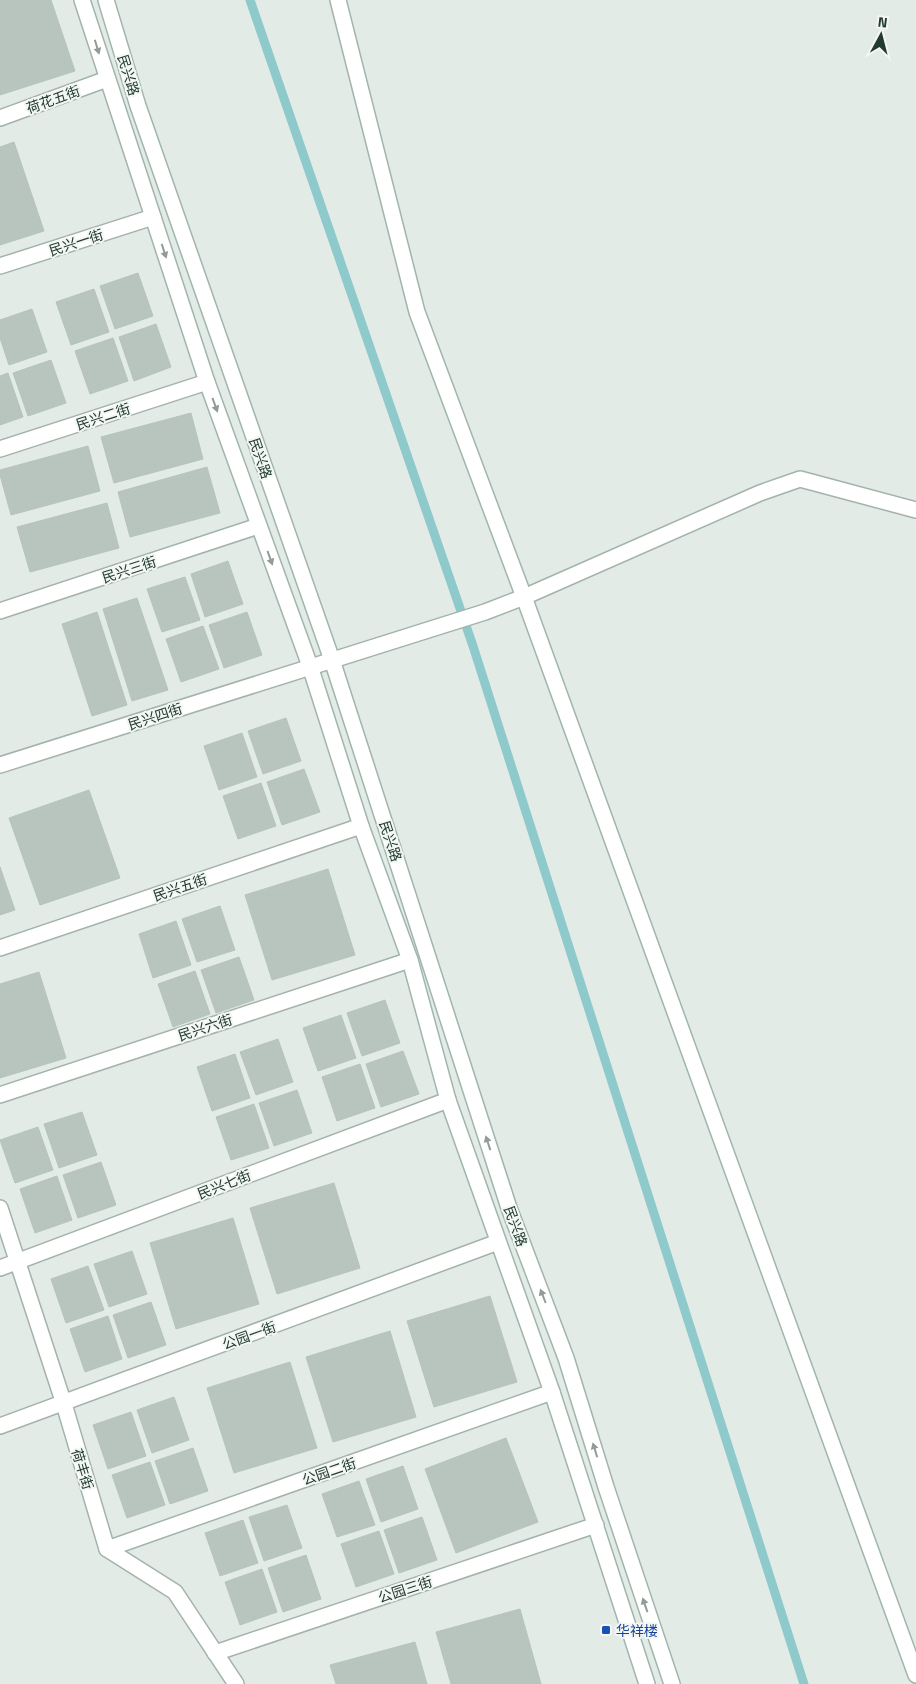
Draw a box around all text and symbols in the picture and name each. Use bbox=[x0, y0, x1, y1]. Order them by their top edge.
north arrow bbox=[856, 10, 906, 60]
text: N bbox=[877, 11, 889, 33]
one-way arrow bbox=[93, 39, 101, 54]
street label: 民兴路 bbox=[113, 52, 145, 98]
street label: 荷花五街 bbox=[23, 80, 83, 118]
street label: 民兴一街 bbox=[46, 223, 106, 261]
one-way arrow bbox=[160, 244, 168, 259]
street label: 民兴二街 bbox=[73, 397, 133, 435]
one-way arrow bbox=[211, 398, 219, 413]
street label: 民兴路 bbox=[244, 435, 278, 481]
street label: 民兴三街 bbox=[99, 550, 159, 588]
one-way arrow bbox=[266, 551, 274, 566]
street label: 民兴四街 bbox=[125, 697, 185, 735]
street label: 民兴路 bbox=[375, 818, 407, 864]
street label: 民兴五街 bbox=[150, 868, 210, 906]
street label: 民兴六街 bbox=[175, 1008, 235, 1046]
one-way arrow bbox=[484, 1136, 492, 1151]
street label: 民兴七街 bbox=[194, 1164, 254, 1204]
street label: 民兴路 bbox=[499, 1203, 533, 1249]
one-way arrow bbox=[538, 1289, 546, 1304]
street label: 公园一街 bbox=[219, 1316, 279, 1354]
one-way arrow bbox=[590, 1443, 598, 1458]
street label: 荷丰街 bbox=[67, 1446, 99, 1492]
street label: 公园二街 bbox=[299, 1452, 359, 1490]
street label: 公园三街 bbox=[375, 1570, 435, 1608]
one-way arrow bbox=[641, 1597, 649, 1612]
place label: 华祥楼 bbox=[616, 1620, 658, 1641]
marker: 华祥楼 bbox=[600, 1624, 612, 1636]

